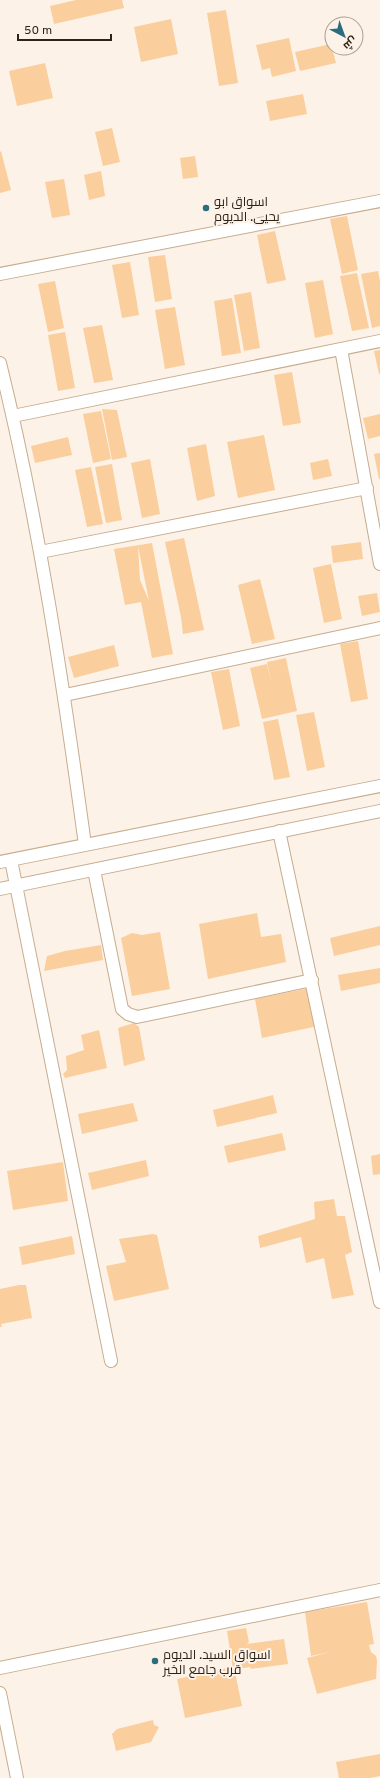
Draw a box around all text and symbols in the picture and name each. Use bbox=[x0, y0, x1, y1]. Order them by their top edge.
scale bar bbox=[18, 16, 111, 42]
north arrow bbox=[324, 16, 364, 56]
text: 50 m bbox=[24, 23, 52, 39]
text: ش bbox=[340, 33, 360, 53]
place label: اسواق ابو يحيى. الديوم bbox=[214, 195, 280, 226]
marker: اسواق ابو يحيى. الديوم bbox=[201, 203, 211, 213]
place label: اسواق السيد. الديوم قرب جامع الخير bbox=[162, 1648, 271, 1679]
marker: اسواق السيد. الديوم قرب جامع الخير bbox=[150, 1656, 160, 1666]

